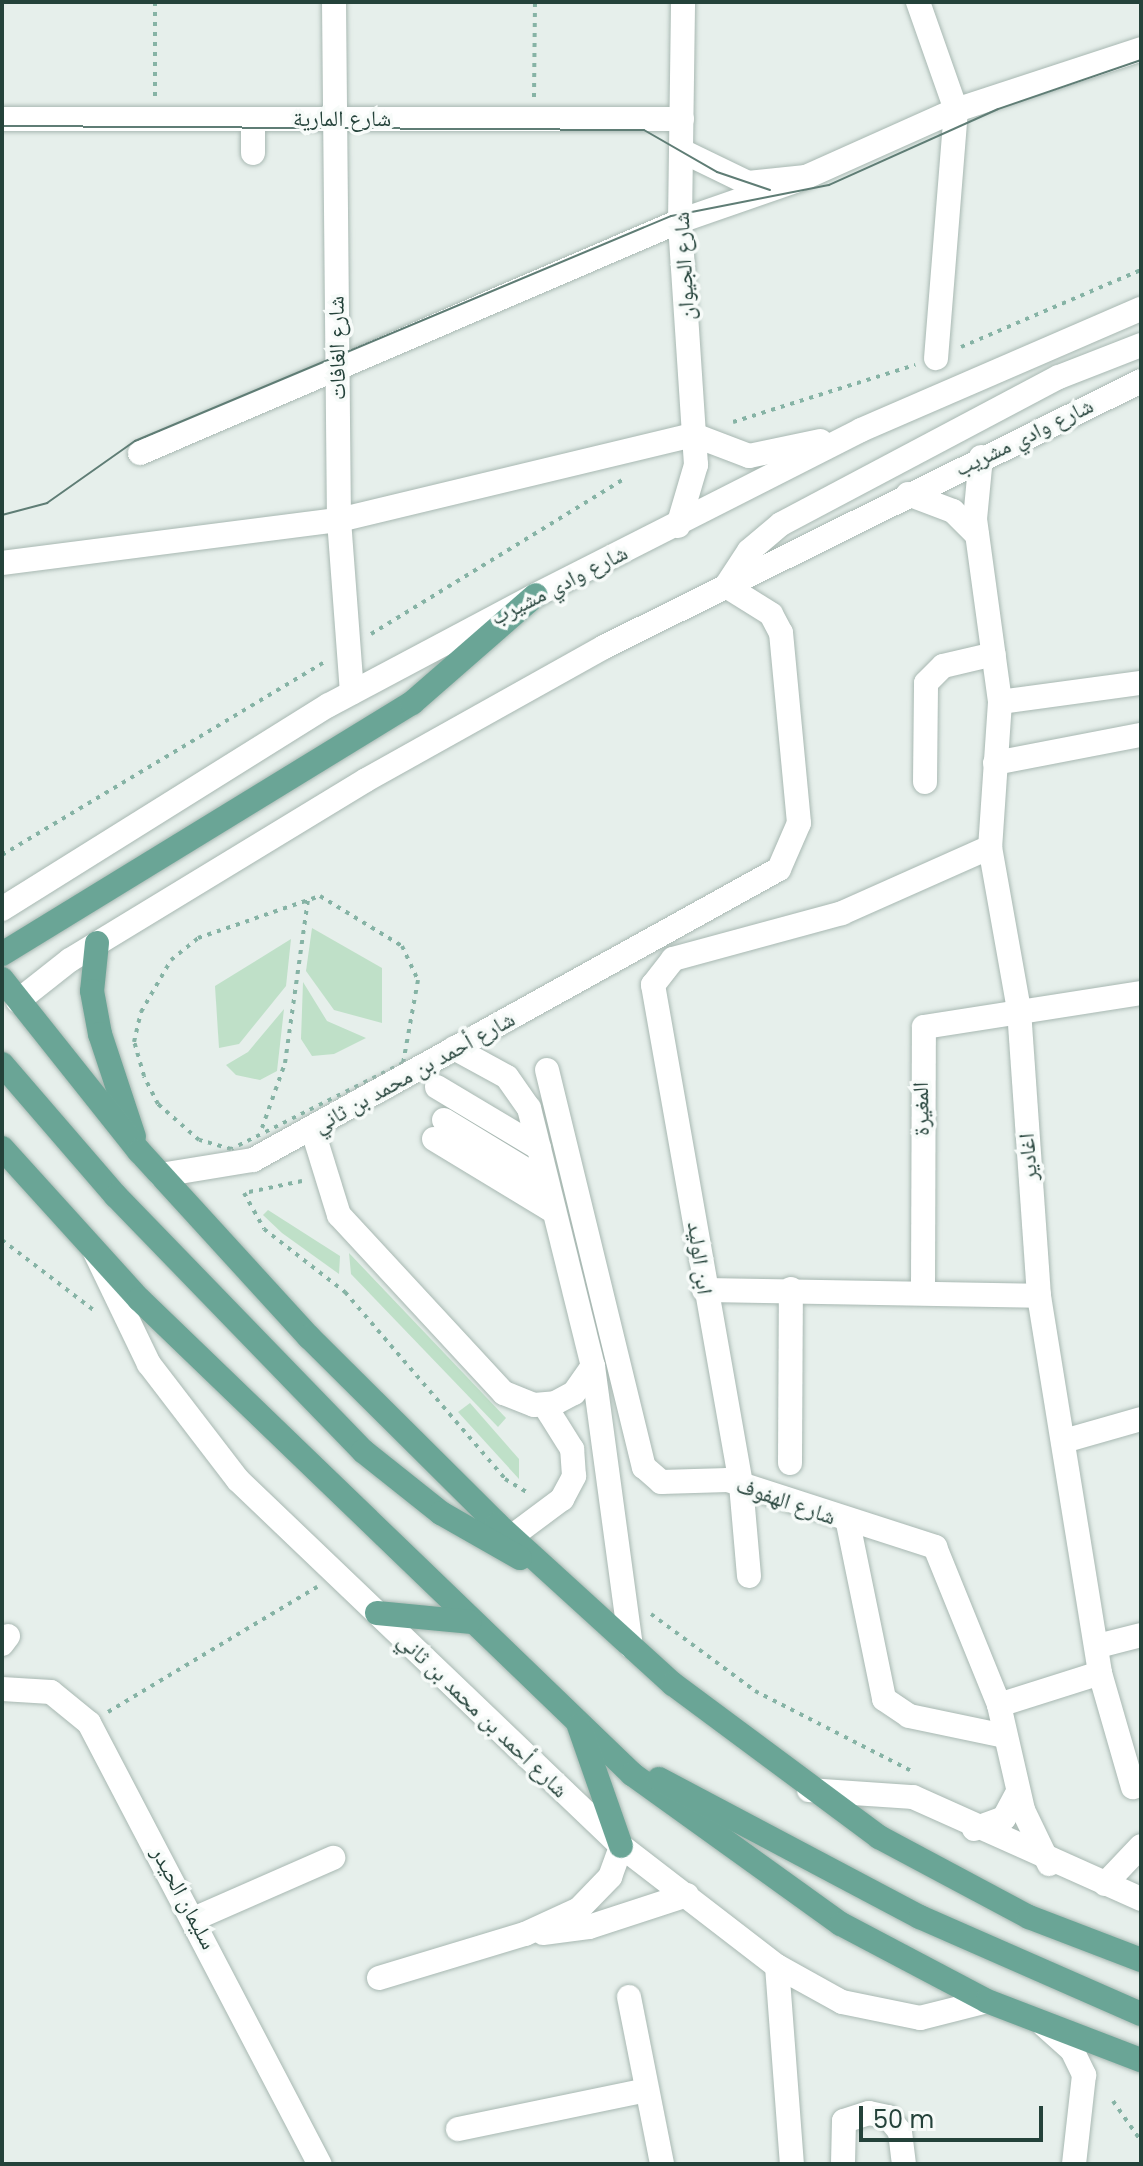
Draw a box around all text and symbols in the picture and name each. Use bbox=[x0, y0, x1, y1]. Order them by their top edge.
street label: شارع المارية bbox=[293, 106, 391, 132]
street label: شارع الجيوان bbox=[668, 211, 700, 321]
street label: شارع الغافات bbox=[323, 296, 351, 400]
street label: شارع وادي مشريب bbox=[950, 392, 1098, 482]
street label: شارع وادي مشيرب bbox=[486, 539, 632, 631]
street label: شارع أحمد بن محمد بن ثاني bbox=[309, 1006, 519, 1138]
street label: المغيرة bbox=[907, 1082, 935, 1136]
street label: اغادير bbox=[1013, 1132, 1043, 1182]
street label: ابن الوليد bbox=[682, 1220, 718, 1296]
street label: شارع الهفوف bbox=[733, 1472, 839, 1530]
street label: شارع أحمد بن محمد بن ثاني bbox=[392, 1627, 574, 1803]
street label: سليمان الحيدر bbox=[146, 1842, 222, 1954]
scale bar bbox=[863, 2090, 1047, 2140]
text: 50 m bbox=[873, 2103, 934, 2136]

